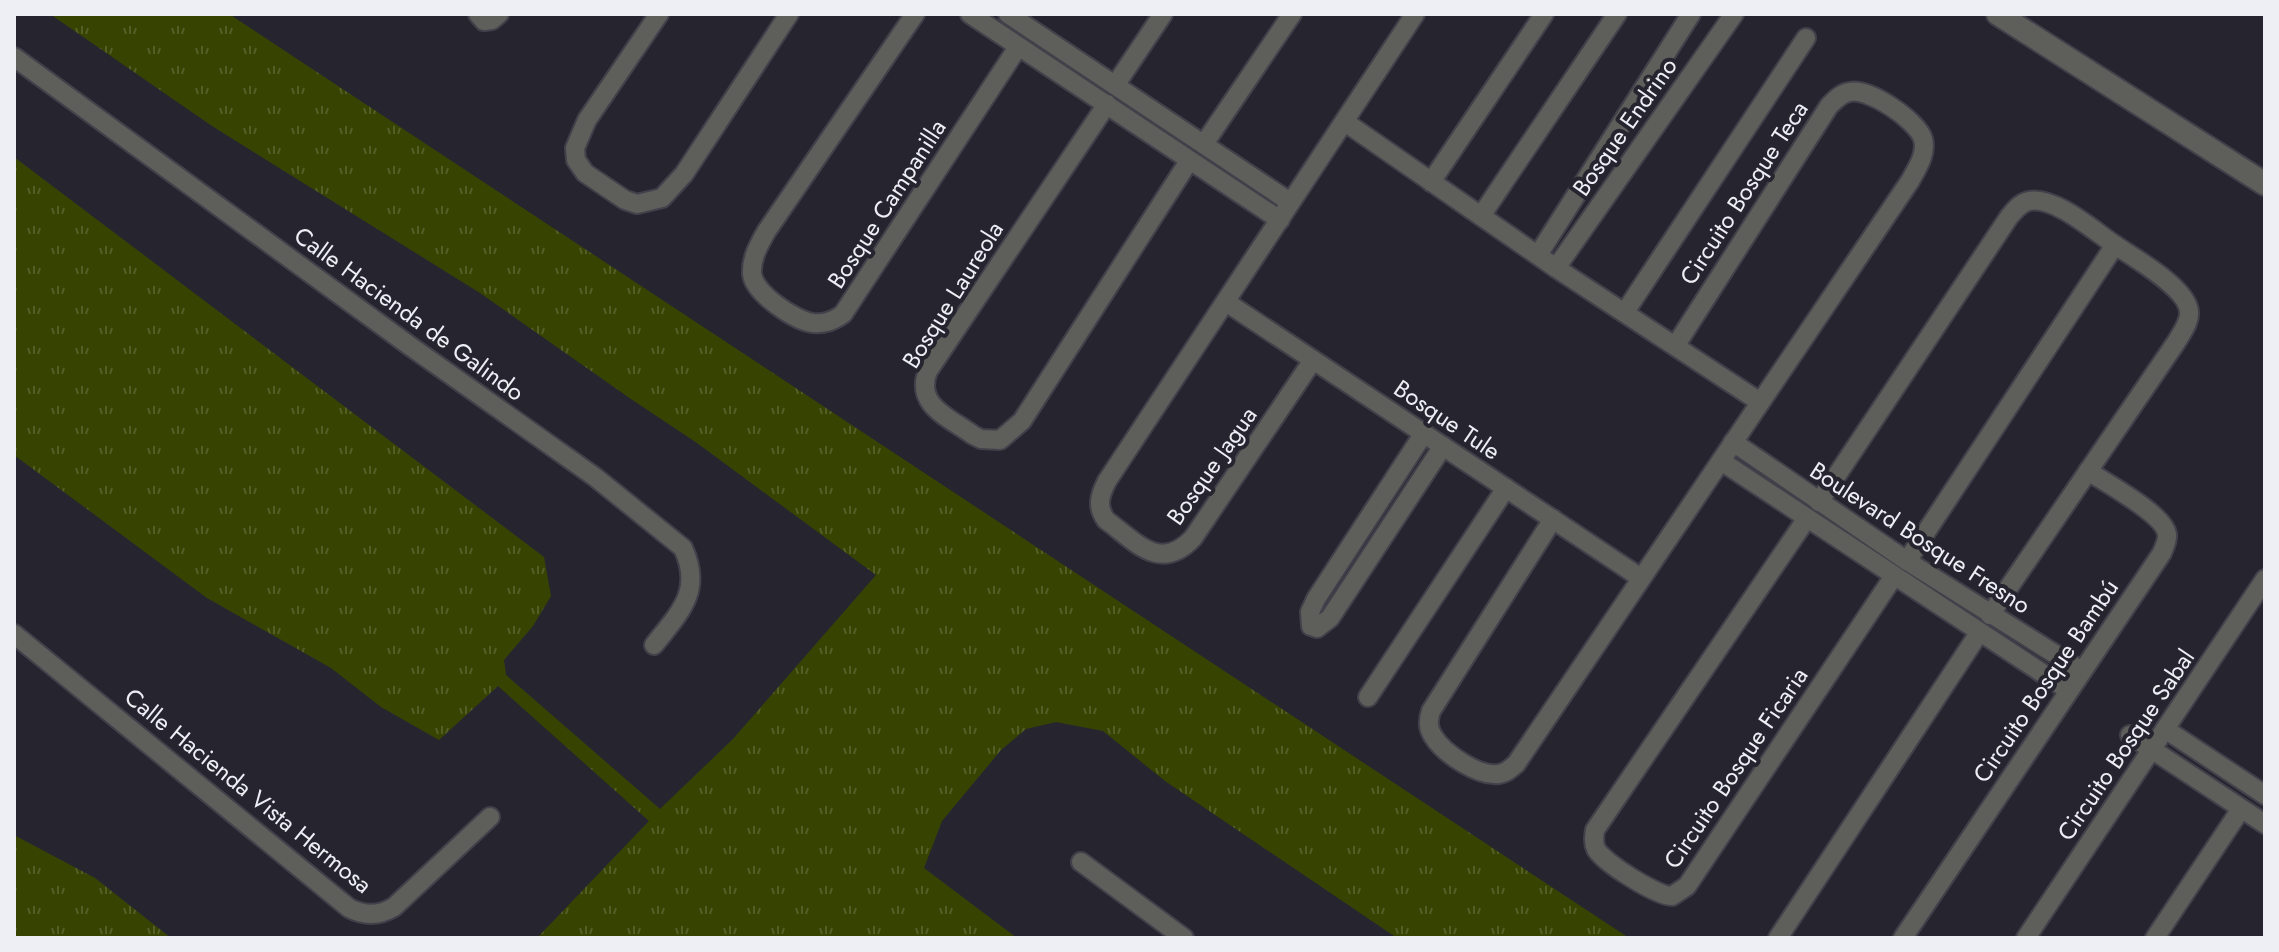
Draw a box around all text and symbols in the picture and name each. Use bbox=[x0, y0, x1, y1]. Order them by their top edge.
street label: Bosque Endrino bbox=[1564, 50, 1685, 203]
street label: Circuito Bosque Teca bbox=[1671, 94, 1816, 292]
street label: Bosque Campanilla bbox=[819, 112, 954, 295]
street label: Bosque Laureola bbox=[893, 214, 1012, 375]
street label: Calle Hacienda de Galindo bbox=[287, 218, 532, 409]
street label: Bosque Tule bbox=[1387, 371, 1508, 468]
street label: Bosque Jagua bbox=[1158, 400, 1265, 532]
street label: Boulevard Bosque Fresno bbox=[1803, 453, 2038, 622]
street label: Circuito Bosque Bambú bbox=[1964, 572, 2127, 790]
street label: Circuito Bosque Sabal bbox=[2048, 642, 2203, 848]
street label: Circuito Bosque Ficaria bbox=[1655, 660, 1816, 875]
street label: Calle Hacienda Vista Hermosa bbox=[117, 680, 380, 902]

